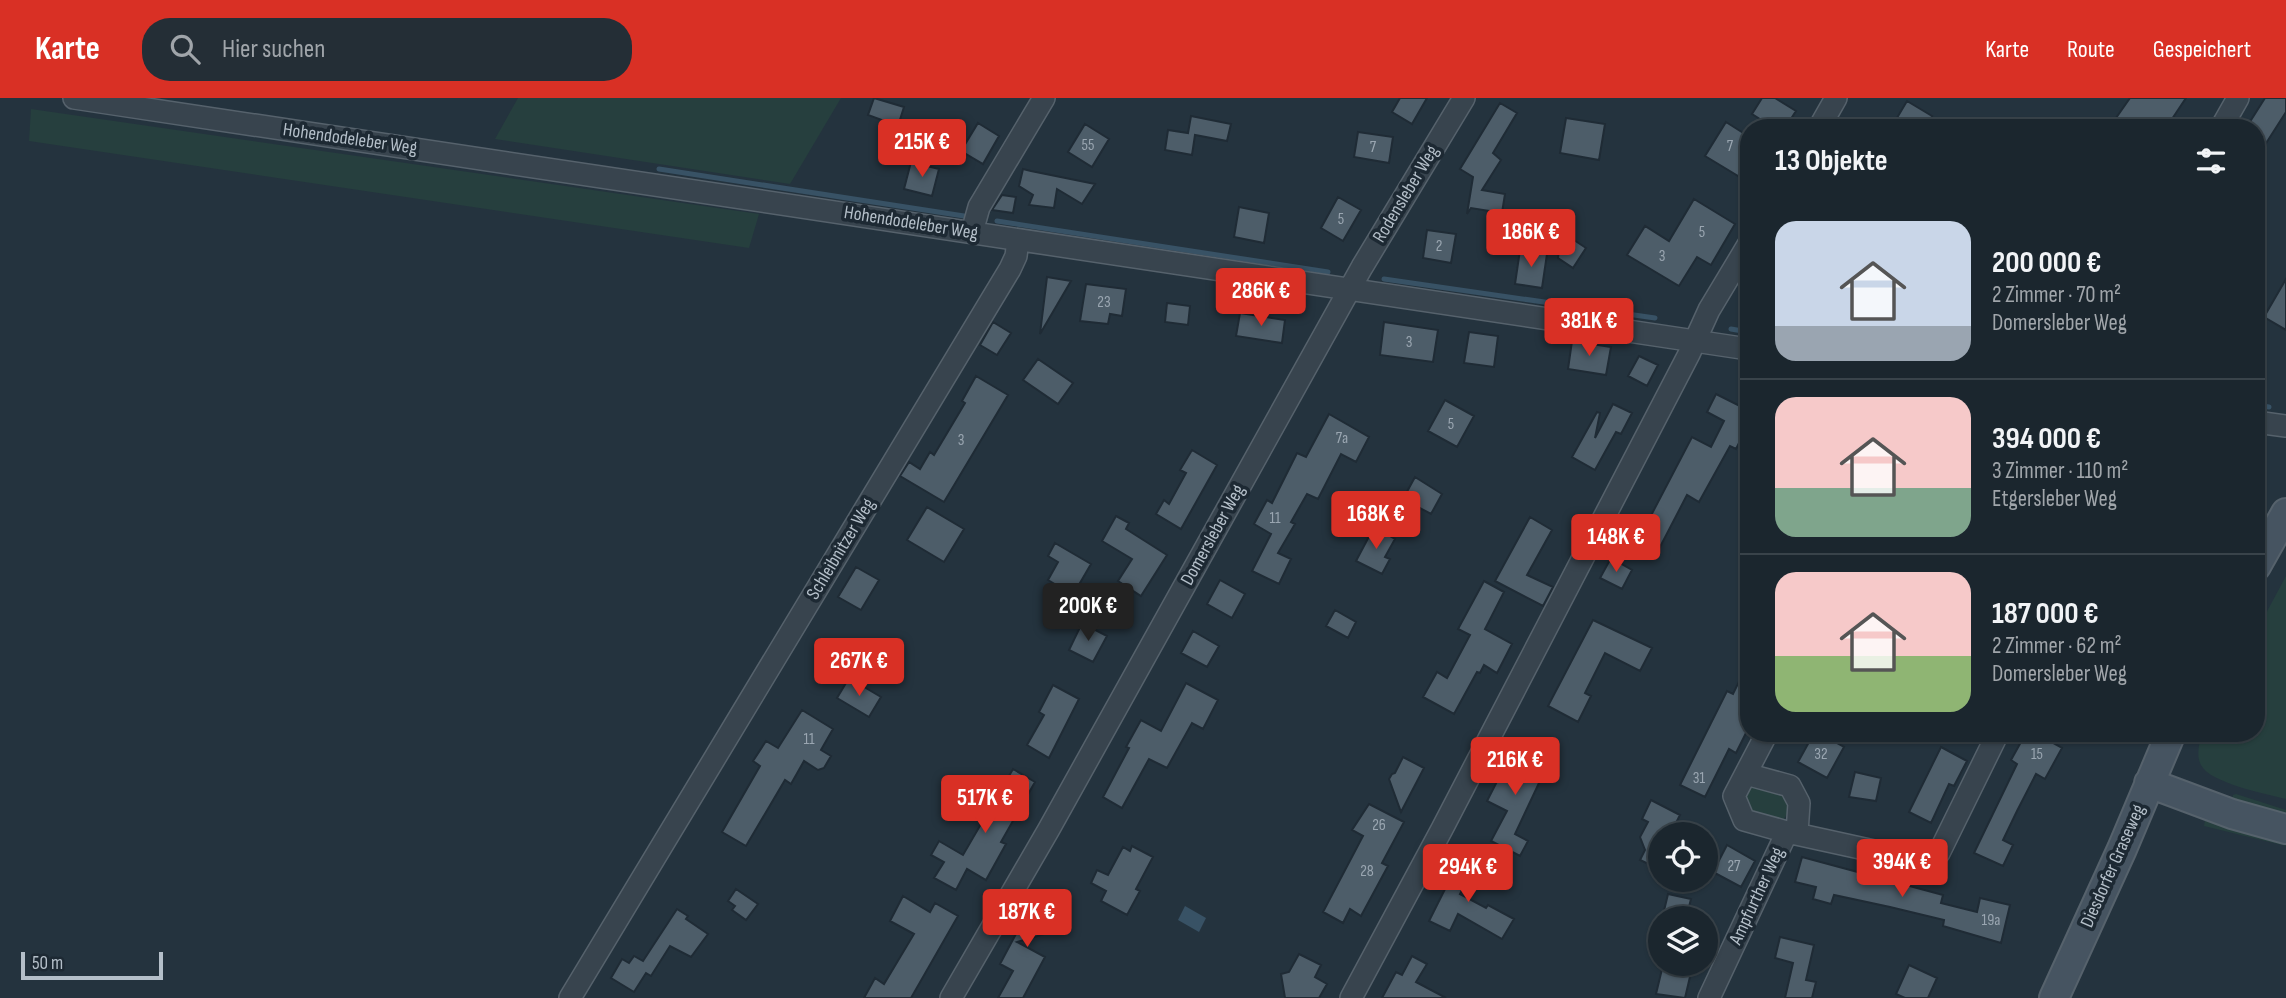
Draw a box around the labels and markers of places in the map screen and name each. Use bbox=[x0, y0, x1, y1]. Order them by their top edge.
pin: 215K € bbox=[865, 120, 979, 179]
pin: 186K € bbox=[1474, 209, 1588, 269]
pin: 286K € bbox=[1204, 268, 1318, 328]
pin: 381K € bbox=[1532, 299, 1646, 358]
pin: 168K € bbox=[1319, 491, 1433, 551]
pin: 148K € bbox=[1559, 514, 1673, 574]
pin: 200K € bbox=[1031, 584, 1145, 643]
pin: 267K € bbox=[802, 638, 916, 698]
pin: 216K € bbox=[1458, 738, 1572, 797]
pin: 517K € bbox=[928, 776, 1042, 835]
pin: 394K € bbox=[1845, 840, 1959, 899]
pin: 294K € bbox=[1411, 844, 1525, 904]
pin: 187K € bbox=[970, 890, 1084, 949]

